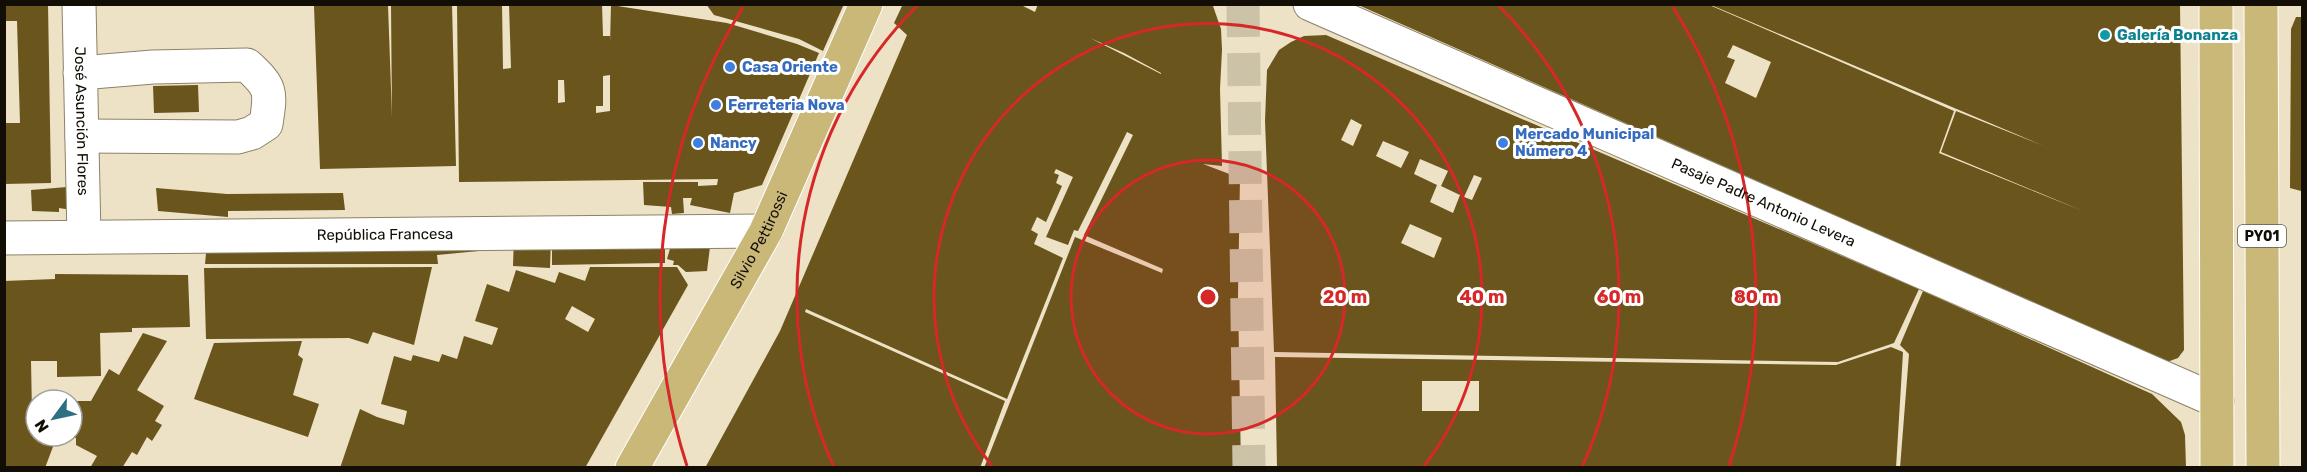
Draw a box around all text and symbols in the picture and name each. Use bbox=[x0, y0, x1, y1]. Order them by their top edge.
place label: Galería Bonanza bbox=[2117, 26, 2238, 44]
marker: Galería Bonanza bbox=[2098, 28, 2112, 42]
street label: José Asunción Flores bbox=[71, 46, 92, 196]
place label: Casa Oriente bbox=[742, 58, 838, 76]
marker: Casa Oriente bbox=[723, 60, 737, 74]
place label: Ferreteria Nova bbox=[728, 96, 845, 114]
marker: Ferreteria Nova bbox=[709, 98, 723, 112]
place label: Mercado Municipal Número 4 bbox=[1515, 125, 1654, 160]
place label: Nancy bbox=[710, 134, 757, 152]
marker: Nancy bbox=[691, 136, 705, 150]
marker: Mercado Municipal Número 4 bbox=[1496, 136, 1510, 150]
street label: Pasaje Padre Antonio Levera bbox=[1669, 154, 1858, 251]
street label: Silvio Pettirossi bbox=[726, 189, 791, 292]
street label: República Francesa bbox=[317, 225, 453, 244]
road number: PY01 bbox=[2238, 225, 2286, 247]
text: 20 m bbox=[1323, 286, 1367, 308]
text: 40 m bbox=[1460, 286, 1504, 308]
text: 60 m bbox=[1597, 286, 1641, 308]
text: 80 m bbox=[1734, 286, 1778, 308]
centre of rings bbox=[1198, 287, 1218, 307]
north arrow bbox=[24, 388, 84, 448]
text: N bbox=[31, 416, 53, 436]

